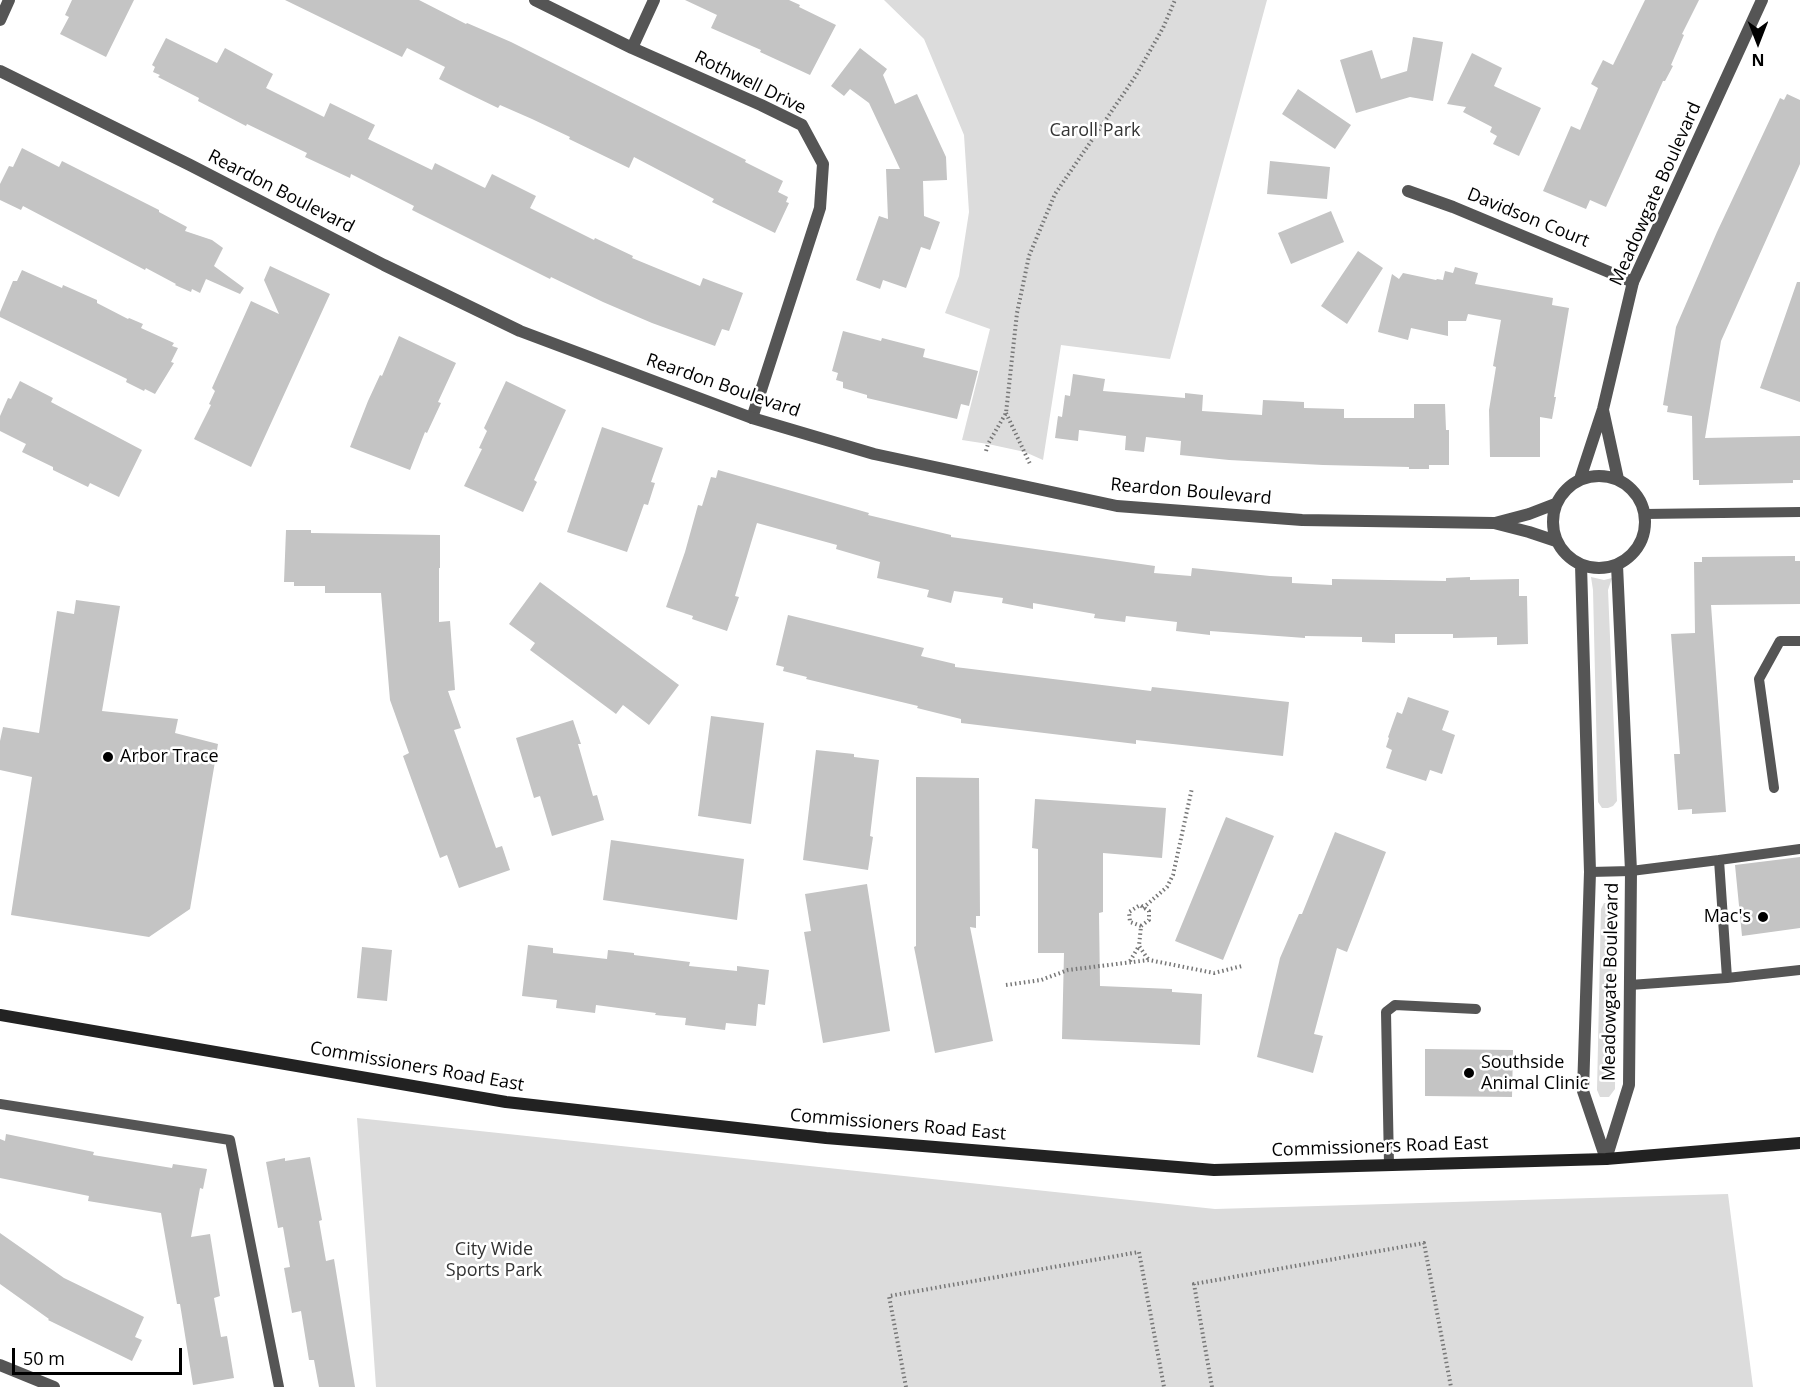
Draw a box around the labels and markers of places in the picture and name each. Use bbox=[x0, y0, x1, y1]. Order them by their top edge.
place label: Arbor Trace bbox=[120, 746, 219, 768]
marker: Arbor Trace bbox=[101, 750, 115, 764]
place label: Mac's bbox=[1704, 906, 1751, 928]
marker: Mac's bbox=[1756, 910, 1770, 924]
place label: Southside Animal Clinic bbox=[1481, 1052, 1588, 1094]
marker: Southside Animal Clinic bbox=[1462, 1066, 1476, 1080]

